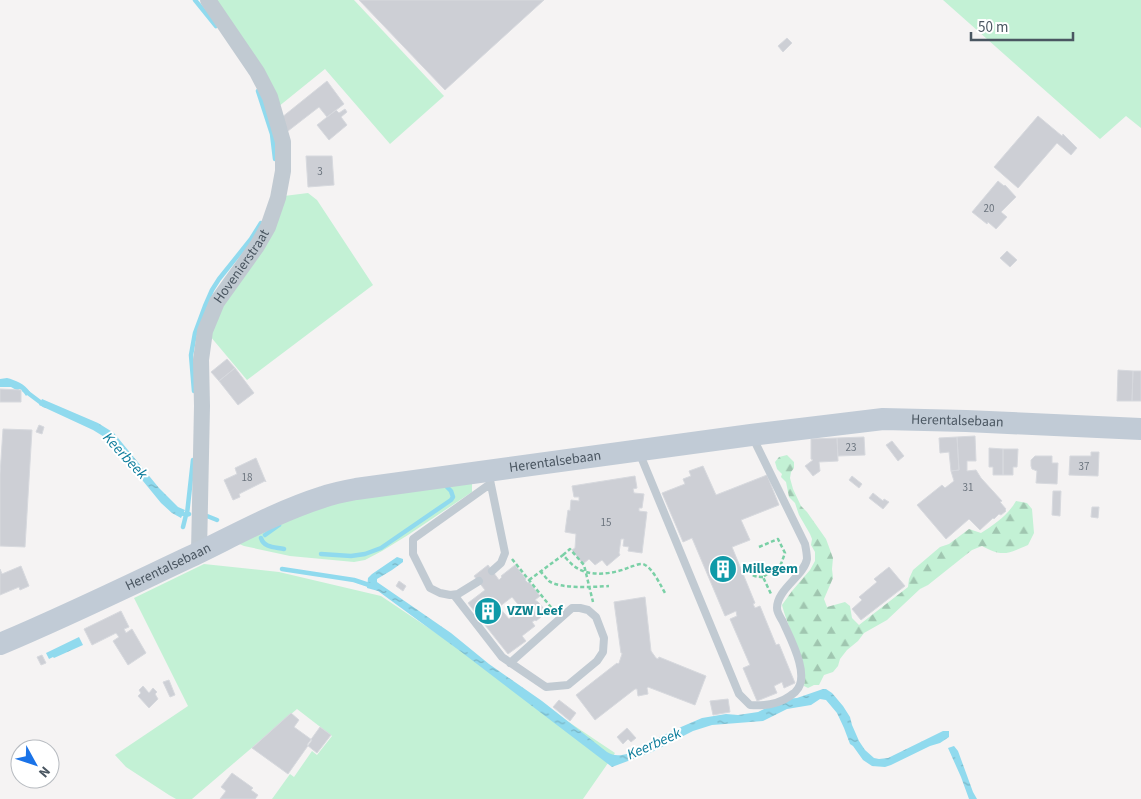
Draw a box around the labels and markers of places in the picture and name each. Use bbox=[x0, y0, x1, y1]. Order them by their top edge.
building icon: Millegem bbox=[708, 554, 738, 584]
place label: Millegem bbox=[742, 559, 798, 579]
building icon: VZW Leef bbox=[473, 596, 503, 626]
place label: VZW Leef bbox=[506, 601, 564, 621]

